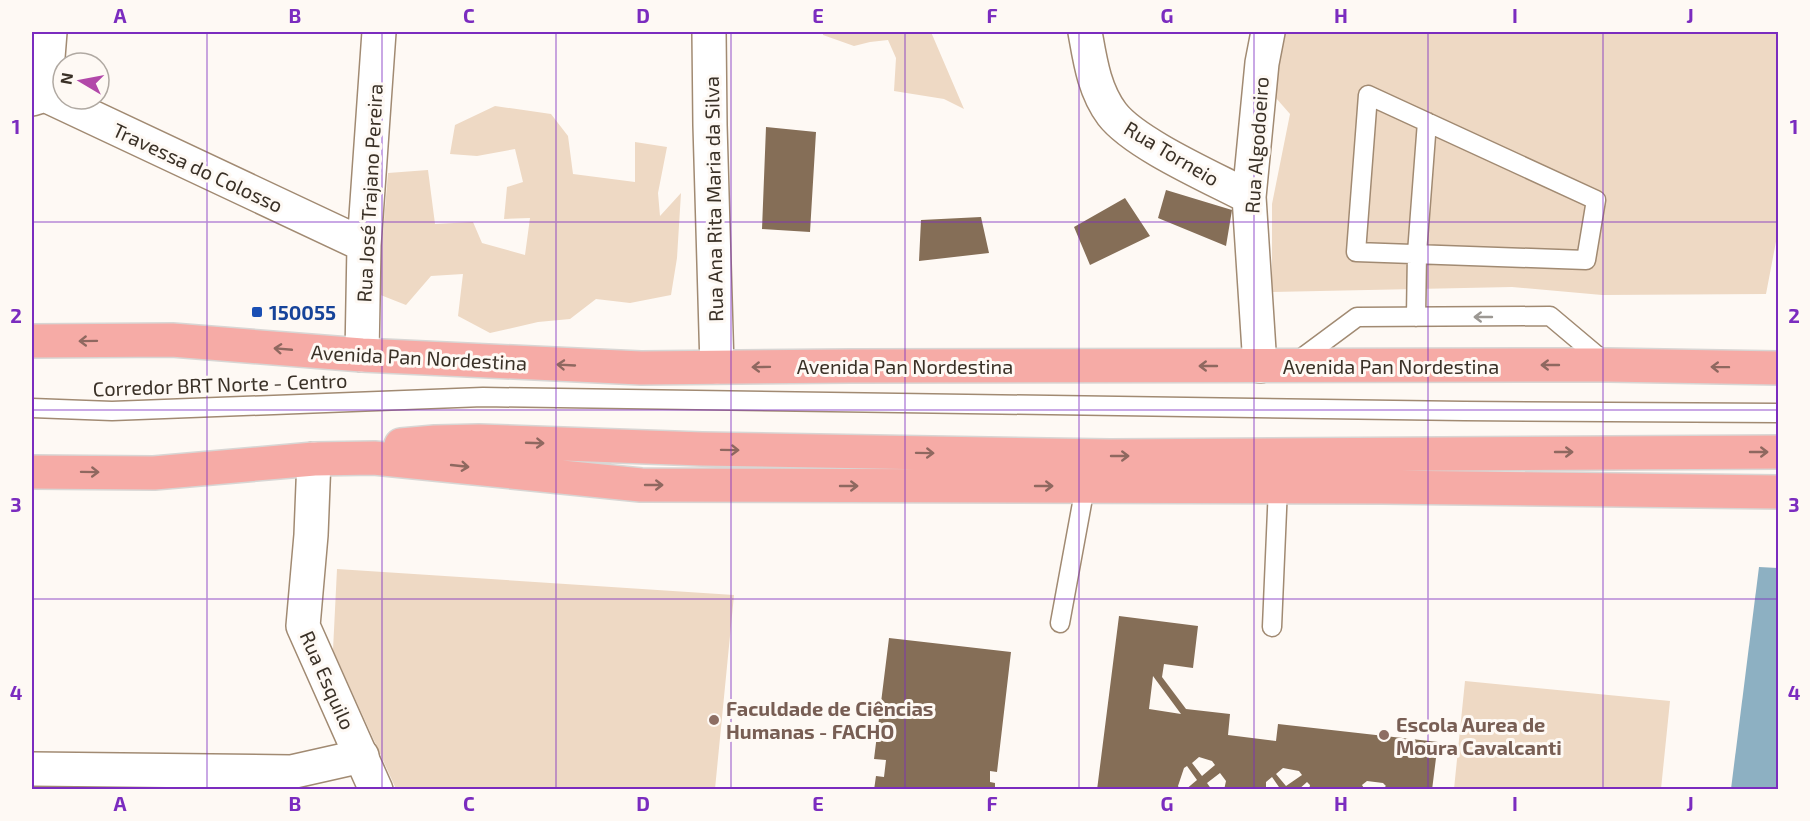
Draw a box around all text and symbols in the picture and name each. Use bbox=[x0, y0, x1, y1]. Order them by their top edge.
text: A bbox=[113, 3, 127, 27]
text: B bbox=[289, 3, 301, 27]
text: C bbox=[463, 3, 475, 27]
text: D bbox=[636, 3, 650, 27]
text: E bbox=[812, 3, 824, 27]
text: F bbox=[986, 3, 998, 27]
text: G bbox=[1161, 3, 1173, 27]
text: H bbox=[1334, 3, 1348, 27]
text: I bbox=[1512, 3, 1518, 27]
text: J bbox=[1686, 3, 1694, 27]
north arrow bbox=[51, 51, 111, 111]
text: N bbox=[55, 71, 76, 86]
street label: Rua Ana Rita Maria da Silva bbox=[699, 76, 727, 322]
street label: Rua Algodoeiro bbox=[1239, 76, 1273, 214]
street label: Rua José Trajano Pereira bbox=[351, 83, 387, 303]
text: 1 bbox=[12, 114, 20, 138]
text: 1 bbox=[1790, 114, 1798, 138]
street label: Rua Torneio bbox=[1120, 115, 1224, 191]
street label: Travessa do Colosso bbox=[109, 117, 287, 217]
place label: 150055 bbox=[269, 300, 336, 324]
text: 2 bbox=[10, 303, 22, 327]
text: 2 bbox=[1788, 303, 1800, 327]
marker: 150055 bbox=[250, 305, 264, 319]
one-way arrow bbox=[1474, 311, 1494, 323]
one-way arrow bbox=[79, 335, 99, 347]
street label: Avenida Pan Nordestina bbox=[310, 339, 528, 375]
one-way arrow bbox=[274, 343, 293, 354]
street label: Avenida Pan Nordestina bbox=[797, 354, 1013, 378]
street label: Avenida Pan Nordestina bbox=[1283, 354, 1499, 378]
one-way arrow bbox=[556, 359, 576, 370]
one-way arrow bbox=[1540, 359, 1560, 371]
one-way arrow bbox=[1198, 360, 1218, 372]
one-way arrow bbox=[751, 361, 771, 372]
one-way arrow bbox=[1711, 361, 1731, 372]
street label: Corredor BRT Norte - Centro bbox=[92, 368, 348, 400]
one-way arrow bbox=[524, 438, 544, 449]
one-way arrow bbox=[719, 444, 739, 456]
one-way arrow bbox=[1748, 446, 1768, 458]
one-way arrow bbox=[914, 447, 934, 459]
one-way arrow bbox=[1553, 447, 1573, 458]
one-way arrow bbox=[1109, 450, 1129, 462]
one-way arrow bbox=[450, 461, 470, 472]
one-way arrow bbox=[79, 466, 99, 478]
one-way arrow bbox=[644, 479, 664, 491]
one-way arrow bbox=[839, 480, 859, 491]
one-way arrow bbox=[1034, 480, 1054, 492]
text: 3 bbox=[10, 492, 22, 516]
text: 3 bbox=[1788, 492, 1800, 516]
street label: Rua Esquilo bbox=[296, 627, 360, 733]
text: 4 bbox=[10, 680, 23, 704]
text: 4 bbox=[1788, 680, 1801, 704]
place label: Faculdade de Ciências Humanas - FACHO bbox=[726, 696, 933, 743]
place label: Escola Aurea de Moura Cavalcanti bbox=[1396, 712, 1562, 759]
marker: Faculdade de Ciências Humanas - FACHO bbox=[707, 713, 721, 727]
marker: Escola Aurea de Moura Cavalcanti bbox=[1377, 728, 1391, 742]
text: A bbox=[113, 791, 127, 815]
text: B bbox=[289, 791, 301, 815]
text: C bbox=[463, 791, 475, 815]
text: D bbox=[636, 791, 650, 815]
text: E bbox=[812, 791, 824, 815]
text: F bbox=[986, 791, 998, 815]
text: G bbox=[1161, 791, 1173, 815]
text: H bbox=[1334, 791, 1348, 815]
text: I bbox=[1512, 791, 1518, 815]
text: J bbox=[1686, 791, 1694, 815]

